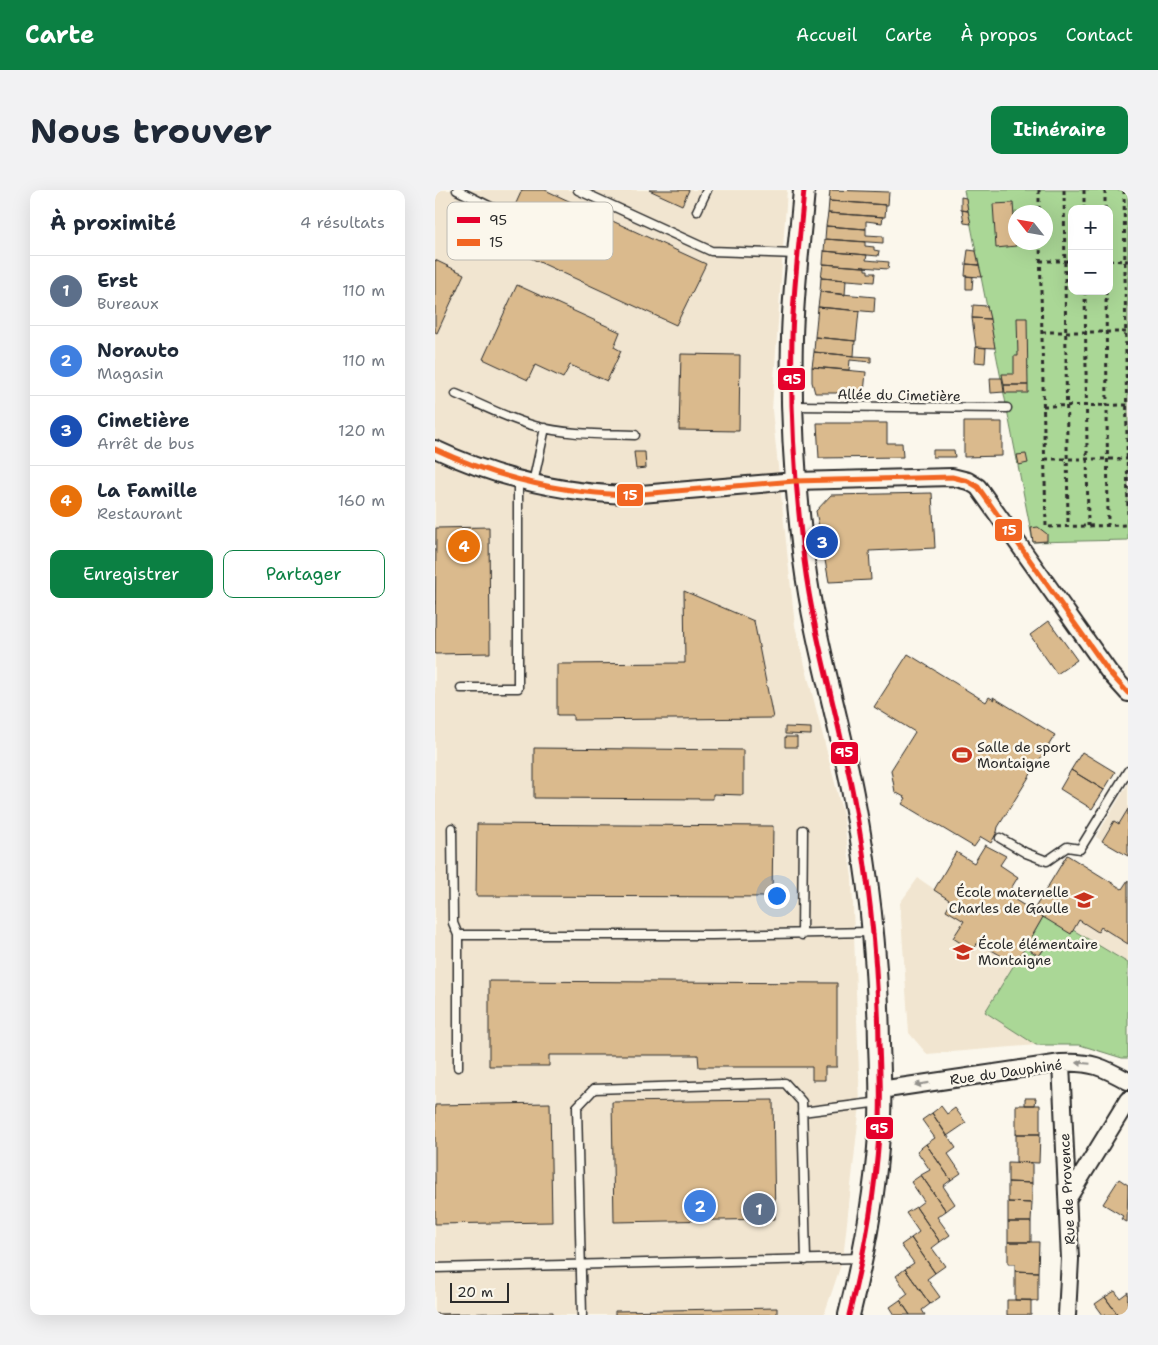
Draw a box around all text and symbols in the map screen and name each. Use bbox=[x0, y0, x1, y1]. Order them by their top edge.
text: Carte bbox=[25, 19, 94, 51]
text: Accueil bbox=[796, 23, 857, 47]
text: Carte bbox=[885, 23, 932, 47]
text: À propos bbox=[960, 23, 1038, 47]
text: Contact bbox=[1066, 23, 1133, 47]
button: Itinéraire bbox=[991, 106, 1128, 154]
text: Nous trouver bbox=[30, 107, 272, 154]
legend bbox=[447, 202, 613, 260]
north arrow bbox=[1008, 205, 1053, 250]
map controls bbox=[1068, 205, 1113, 295]
button: + bbox=[1068, 205, 1113, 250]
text: À proximité bbox=[50, 209, 176, 237]
text: 95 bbox=[489, 211, 507, 229]
text: 4 résultats bbox=[300, 212, 385, 233]
text: 15 bbox=[489, 233, 503, 251]
button: − bbox=[1068, 250, 1113, 295]
text: Erst bbox=[97, 268, 138, 293]
text: 1 bbox=[62, 280, 70, 301]
text: 110 m bbox=[342, 280, 385, 301]
text: Bureaux bbox=[97, 293, 158, 314]
text: Norauto bbox=[97, 338, 179, 363]
text: 2 bbox=[60, 350, 72, 371]
text: 110 m bbox=[342, 350, 385, 371]
text: Magasin bbox=[97, 363, 163, 384]
line badge: 95 bbox=[777, 367, 806, 391]
text: 95 bbox=[783, 370, 802, 388]
street label: Allée du Cimetière bbox=[837, 385, 961, 405]
text: Cimetière bbox=[97, 408, 190, 433]
text: 3 bbox=[60, 420, 72, 441]
text: 120 m bbox=[338, 420, 385, 441]
text: Arrêt de bus bbox=[97, 433, 195, 454]
text: La Famille bbox=[97, 478, 197, 503]
line badge: 15 bbox=[616, 483, 644, 507]
text: 15 bbox=[622, 486, 638, 504]
text: 4 bbox=[60, 490, 72, 511]
text: 160 m bbox=[338, 490, 385, 511]
text: Restaurant bbox=[97, 503, 183, 524]
line badge: 15 bbox=[994, 518, 1023, 542]
text: 15 bbox=[1001, 521, 1017, 539]
pin: 3 bbox=[806, 523, 838, 561]
pin: 4 bbox=[448, 527, 480, 565]
button: Enregistrer bbox=[50, 550, 213, 598]
button: Partager bbox=[223, 550, 385, 598]
place label: Salle de sport Montaigne bbox=[977, 738, 1071, 772]
line badge: 95 bbox=[830, 741, 859, 765]
text: 95 bbox=[835, 743, 854, 761]
sports icon: Salle de sport Montaigne bbox=[951, 744, 973, 766]
your location bbox=[764, 883, 790, 909]
place label: École maternelle Charles de Gaulle bbox=[949, 883, 1069, 917]
school or university icon: École maternelle Charles de Gaulle bbox=[1073, 889, 1095, 911]
place label: École élémentaire Montaigne bbox=[978, 935, 1098, 969]
school or university icon: École élémentaire Montaigne bbox=[952, 941, 974, 963]
street label: Rue du Dauphiné bbox=[948, 1055, 1064, 1089]
one-way arrow bbox=[1075, 1059, 1091, 1067]
one-way arrow bbox=[914, 1080, 930, 1088]
line badge: 95 bbox=[865, 1116, 894, 1140]
text: 95 bbox=[870, 1119, 889, 1137]
street label: Rue de Provence bbox=[1055, 1133, 1079, 1245]
pin: 2 bbox=[684, 1187, 716, 1225]
pin: 1 bbox=[743, 1190, 775, 1228]
scale bar bbox=[450, 1280, 509, 1303]
text: 20 m bbox=[457, 1283, 493, 1301]

